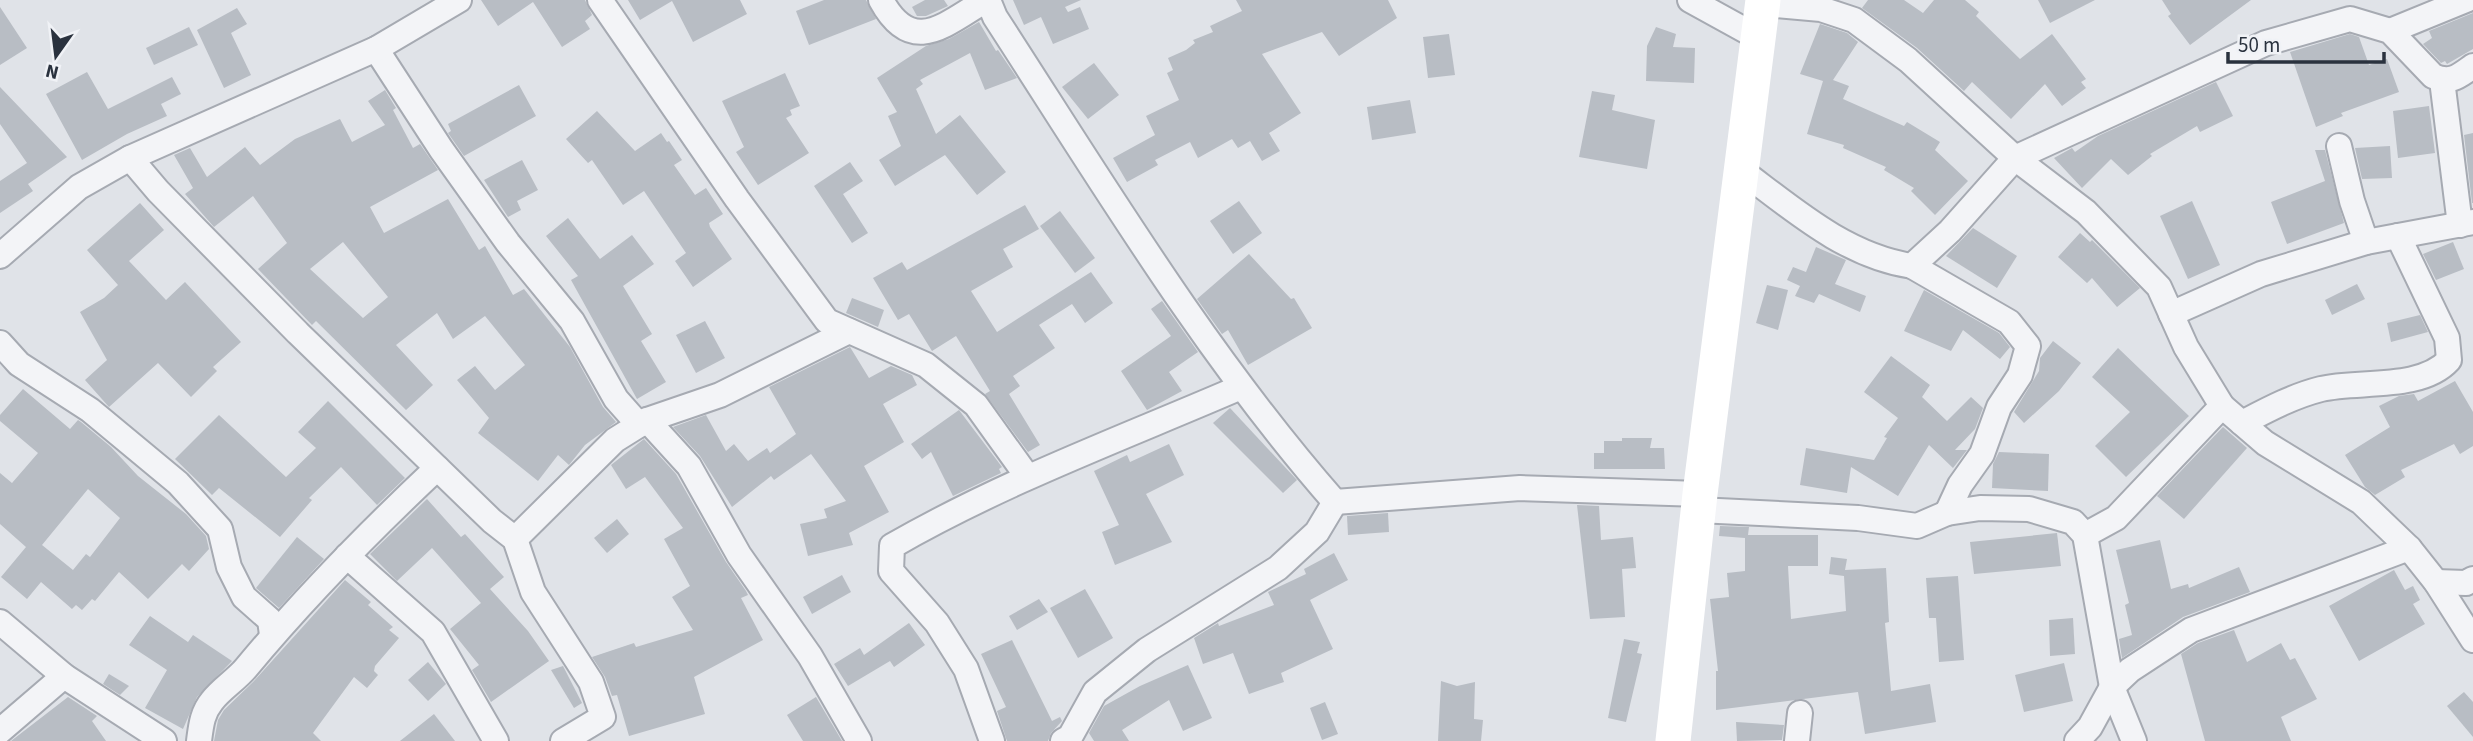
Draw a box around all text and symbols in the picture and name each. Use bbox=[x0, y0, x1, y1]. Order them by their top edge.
north arrow bbox=[21, 21, 91, 91]
scale bar bbox=[2228, 21, 2384, 65]
text: 50 m bbox=[2238, 30, 2280, 60]
text: N bbox=[43, 56, 62, 86]

